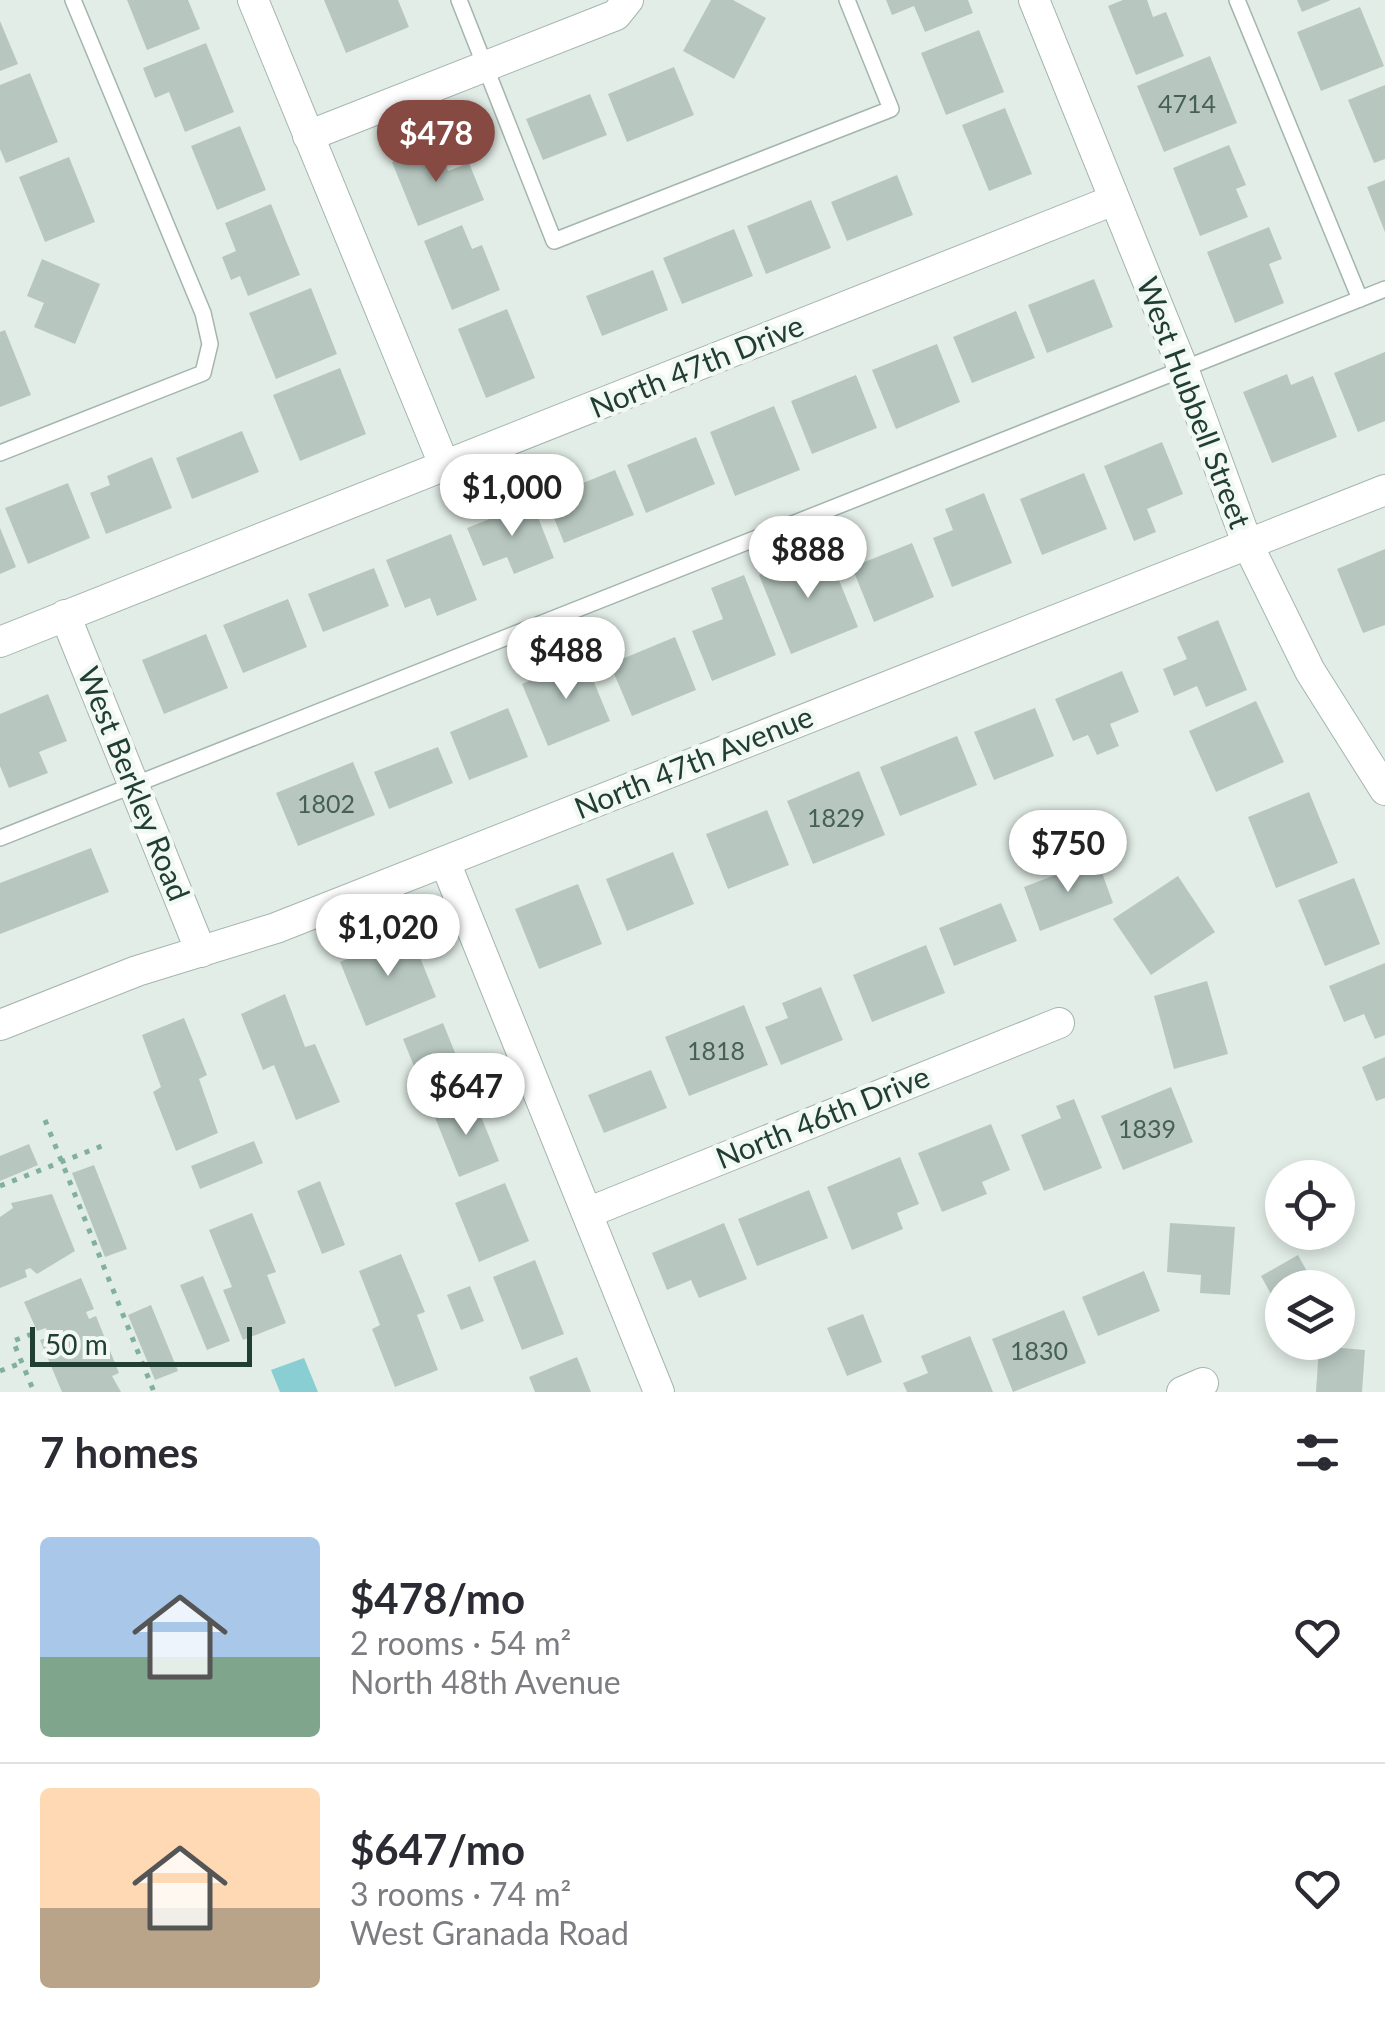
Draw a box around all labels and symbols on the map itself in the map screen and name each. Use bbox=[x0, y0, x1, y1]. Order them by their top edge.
house number: 4714 bbox=[1158, 88, 1216, 118]
pin: $478 bbox=[377, 100, 495, 185]
street label: West Hubbell Street bbox=[1130, 272, 1259, 533]
street label: North 47th Drive bbox=[584, 306, 808, 424]
pin: $1,000 bbox=[431, 454, 593, 539]
pin: $888 bbox=[749, 516, 867, 601]
pin: $488 bbox=[507, 617, 625, 702]
street label: West Berkley Road bbox=[71, 661, 198, 906]
street label: North 47th Avenue bbox=[569, 697, 818, 825]
house number: 1802 bbox=[297, 788, 355, 818]
house number: 1829 bbox=[807, 802, 865, 832]
pin: $750 bbox=[1009, 810, 1127, 895]
pin: $1,020 bbox=[307, 894, 469, 979]
house number: 1818 bbox=[687, 1035, 745, 1065]
pin: $647 bbox=[407, 1053, 525, 1138]
street label: North 46th Drive bbox=[710, 1057, 934, 1175]
house number: 1839 bbox=[1118, 1113, 1176, 1143]
scale bar bbox=[30, 1322, 252, 1366]
house number: 1830 bbox=[1010, 1335, 1068, 1365]

